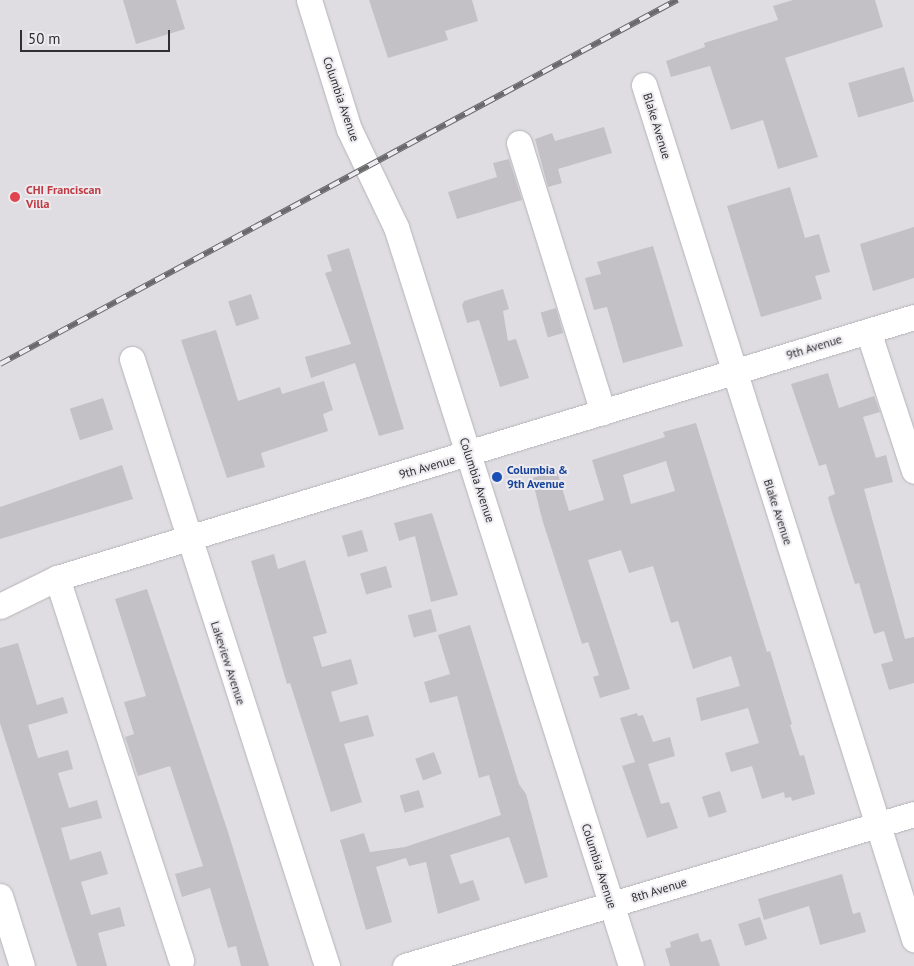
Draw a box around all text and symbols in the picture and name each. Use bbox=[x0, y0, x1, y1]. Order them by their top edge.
scale bar bbox=[22, 20, 172, 52]
text: 50 m bbox=[28, 29, 61, 48]
street label: Columbia Avenue bbox=[320, 55, 362, 143]
street label: Blake Avenue bbox=[640, 91, 674, 161]
place label: CHI Franciscan Villa bbox=[26, 183, 101, 211]
marker: CHI Franciscan Villa bbox=[8, 190, 22, 204]
street label: 9th Avenue bbox=[784, 332, 844, 362]
street label: Columbia Avenue bbox=[456, 435, 498, 525]
street label: 9th Avenue bbox=[397, 452, 457, 482]
place label: Columbia & 9th Avenue bbox=[507, 463, 568, 491]
marker: Columbia & 9th Avenue bbox=[491, 471, 503, 483]
street label: Blake Avenue bbox=[761, 477, 795, 547]
street label: Lakeview Avenue bbox=[208, 619, 248, 707]
street label: Columbia Avenue bbox=[578, 821, 620, 911]
street label: 8th Avenue bbox=[629, 875, 689, 905]

